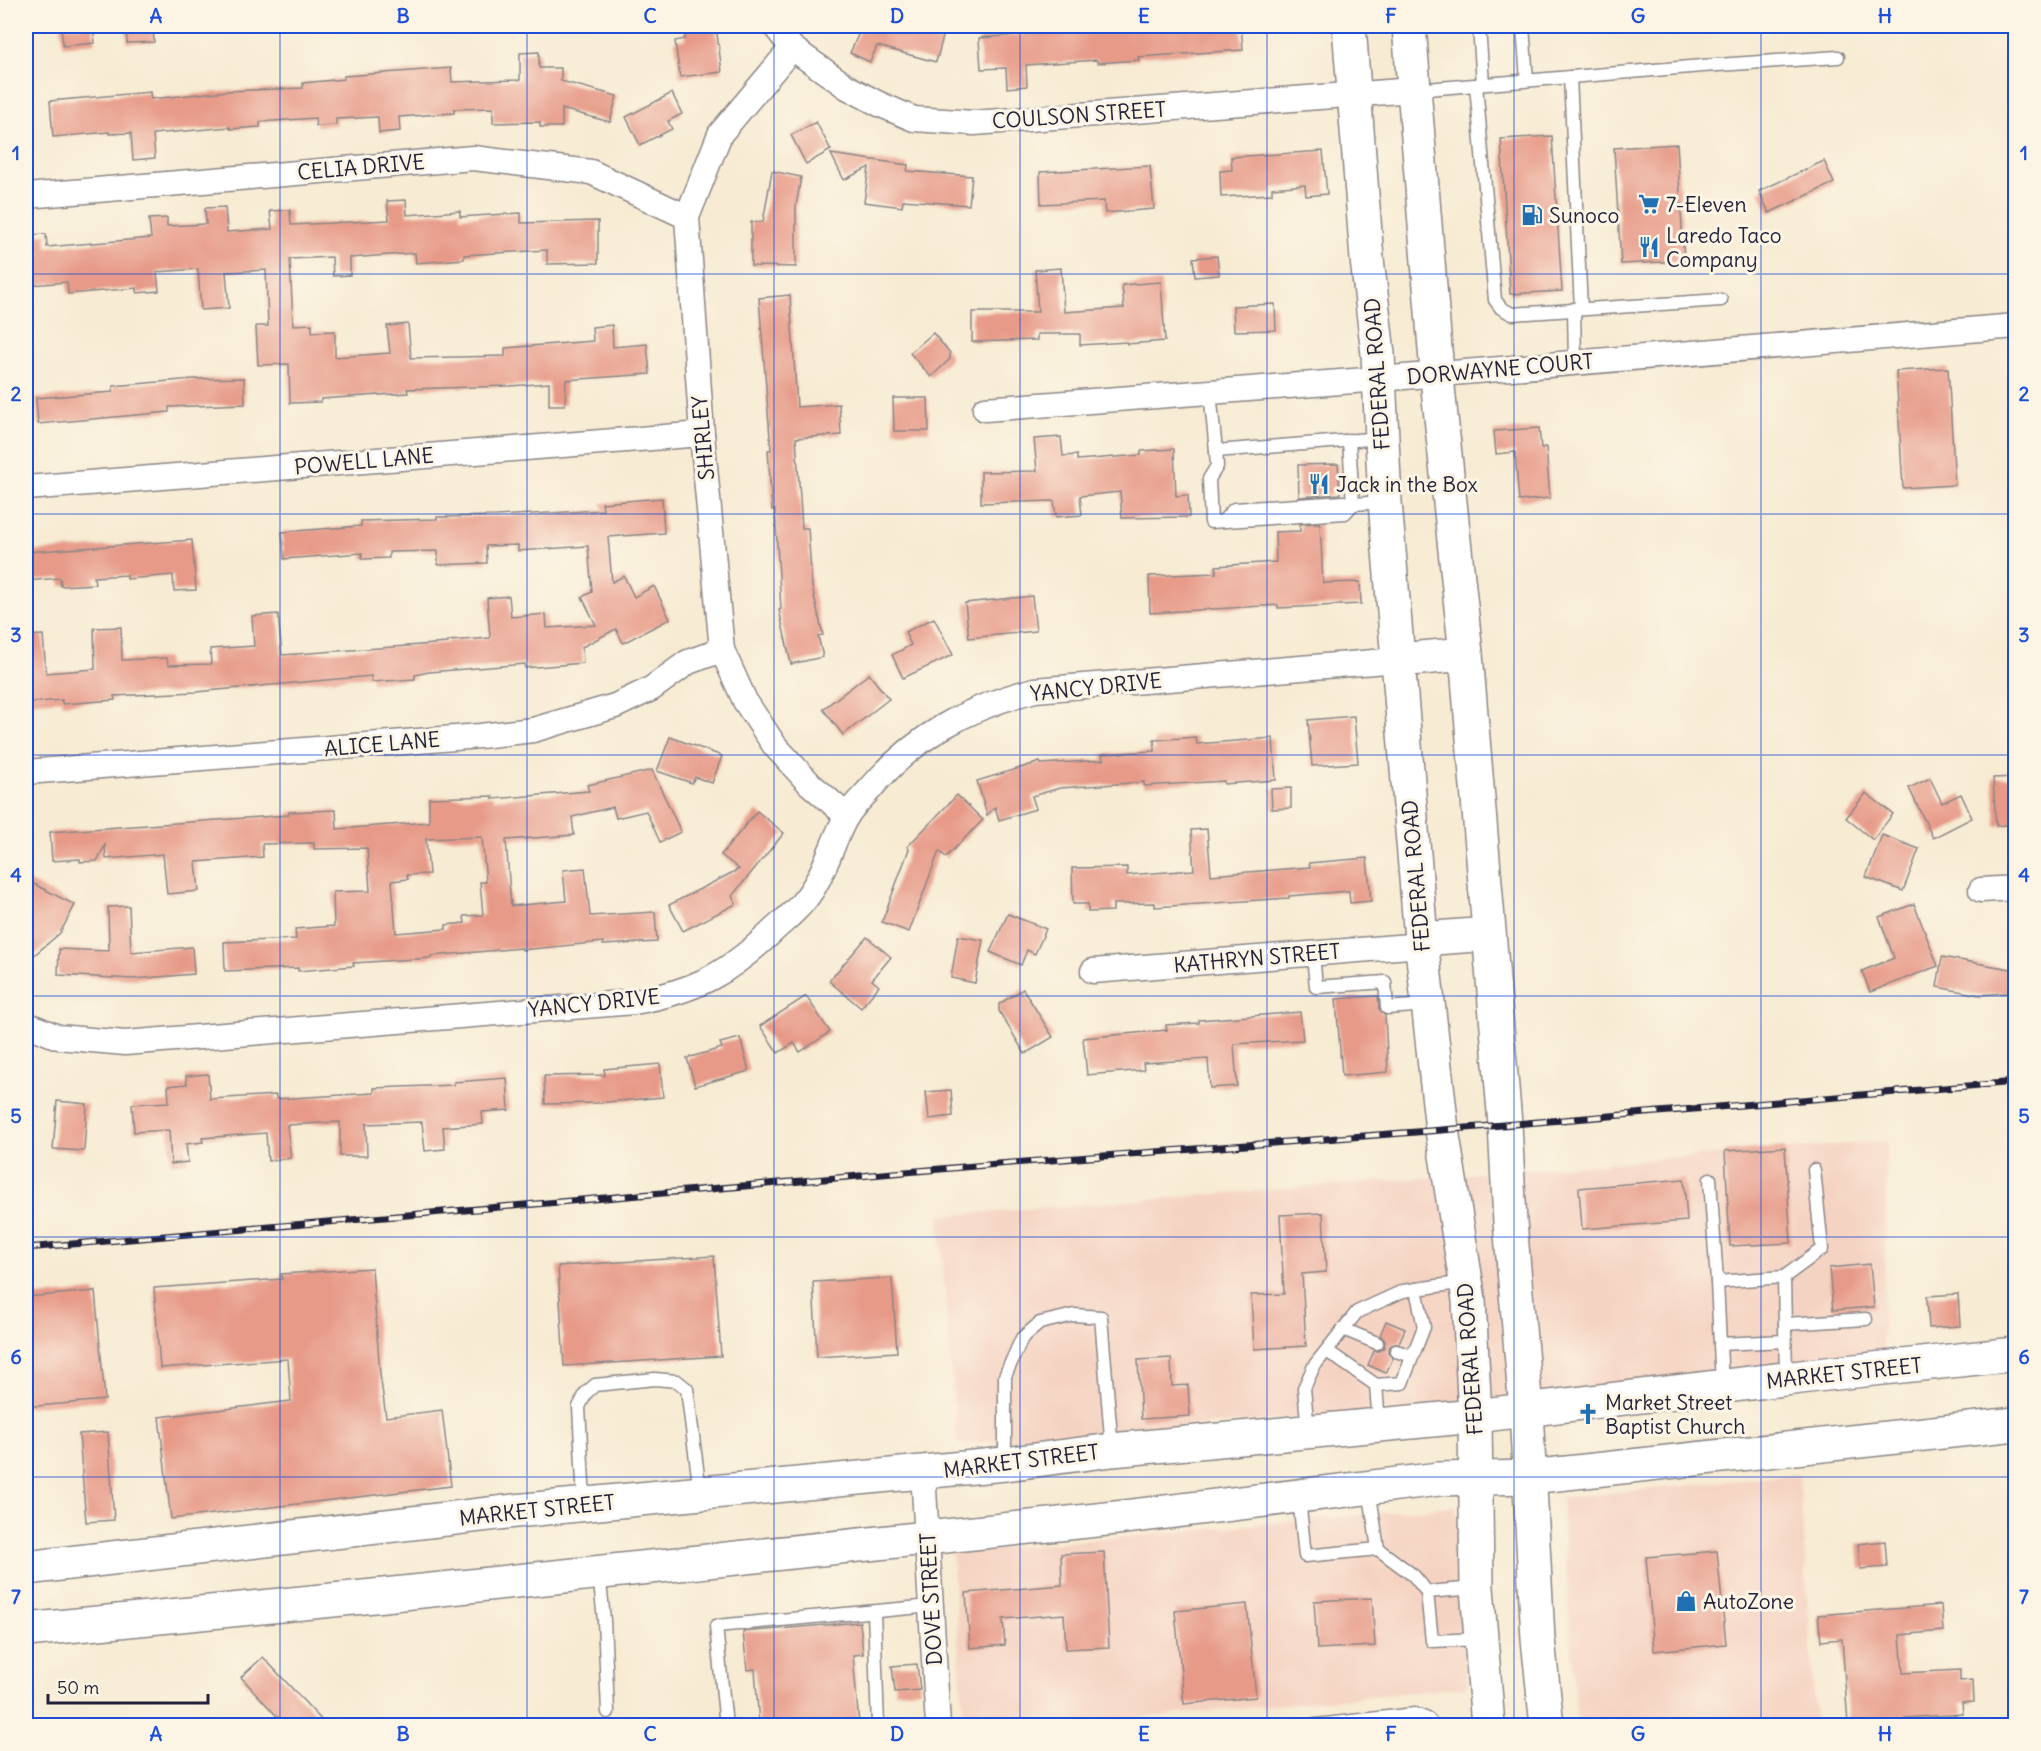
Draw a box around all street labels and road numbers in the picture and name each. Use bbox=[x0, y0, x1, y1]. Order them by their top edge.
street label: COULSON STREET bbox=[991, 95, 1167, 135]
street label: CELIA DRIVE bbox=[296, 148, 426, 186]
street label: FEDERAL ROAD bbox=[1358, 297, 1396, 451]
street label: DORWAYNE COURT bbox=[1406, 347, 1594, 391]
street label: SHIRLEY bbox=[686, 394, 720, 481]
street label: POWELL LANE bbox=[293, 441, 435, 481]
street label: YANCY DRIVE bbox=[1029, 667, 1163, 707]
street label: ALICE LANE bbox=[323, 725, 441, 763]
street label: FEDERAL ROAD bbox=[1396, 799, 1436, 953]
street label: KATHRYN STREET bbox=[1172, 937, 1342, 979]
street label: YANCY DRIVE bbox=[527, 983, 661, 1023]
street label: FEDERAL ROAD bbox=[1451, 1282, 1489, 1436]
street label: MARKET STREET bbox=[1765, 1351, 1923, 1395]
street label: MARKET STREET bbox=[942, 1438, 1100, 1484]
street label: MARKET STREET bbox=[458, 1488, 616, 1532]
street label: DOVE STREET bbox=[914, 1532, 948, 1666]

